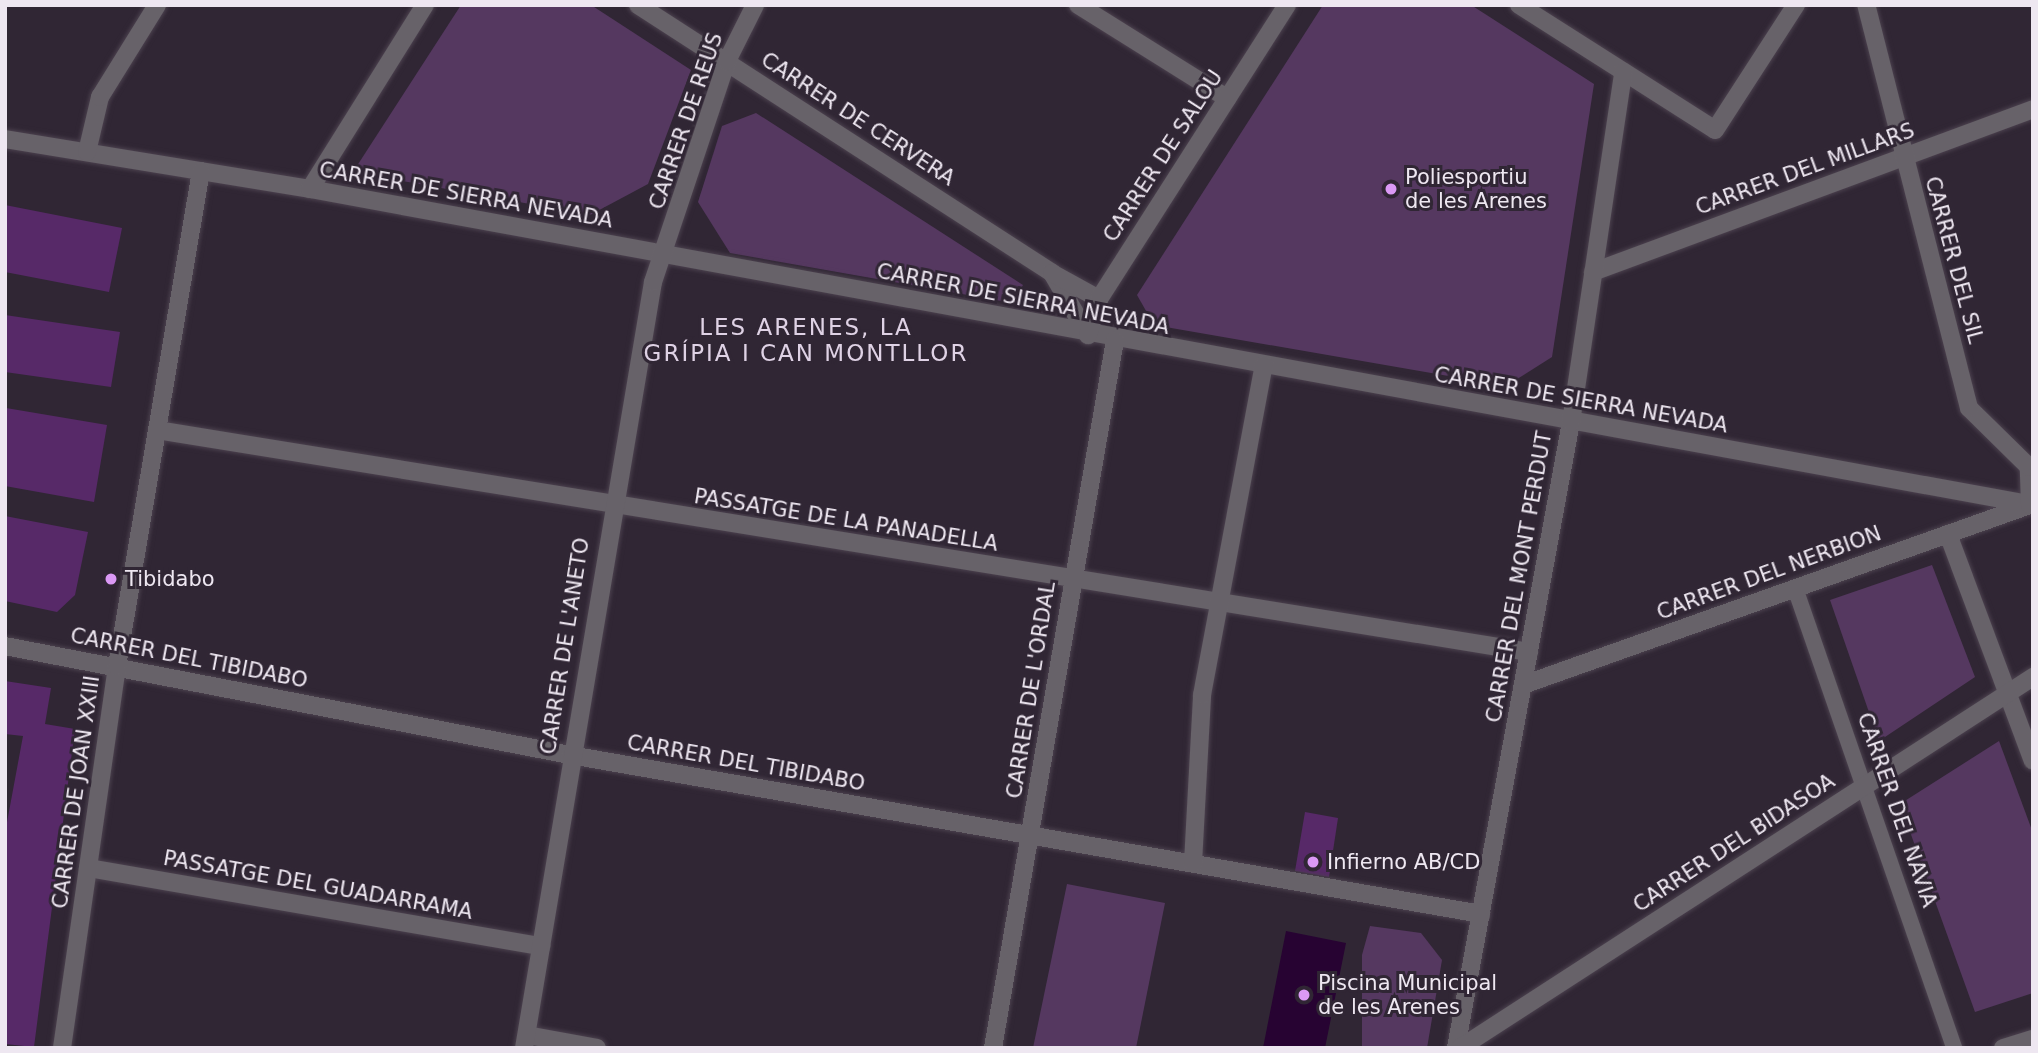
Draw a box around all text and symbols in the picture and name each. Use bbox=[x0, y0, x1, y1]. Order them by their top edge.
street label: CARRER DE REUS bbox=[644, 29, 728, 213]
street label: CARRER DE CERVERA bbox=[756, 47, 960, 191]
street label: CARRER DE SALOU bbox=[1098, 65, 1228, 247]
street label: CARRER DEL MILLARS bbox=[1692, 118, 1918, 220]
street label: CARRER DE SIERRA NEVADA bbox=[317, 157, 615, 233]
place label: Poliesportiu de les Arenes bbox=[1405, 164, 1547, 214]
street label: CARRER DEL SIL bbox=[1920, 174, 1988, 346]
marker: Poliesportiu de les Arenes bbox=[1383, 181, 1399, 197]
street label: CARRER DE SIERRA NEVADA bbox=[875, 258, 1171, 340]
district label: LES ARENES, LA GRÍPIA I CAN MONTLLOR bbox=[646, 313, 966, 367]
street label: CARRER DE SIERRA NEVADA bbox=[1432, 362, 1730, 438]
street label: CARRER DEL MONT PERDUT bbox=[1481, 429, 1557, 725]
street label: PASSATGE DE LA PANADELLA bbox=[692, 484, 1000, 556]
street label: CARRER DEL NERBION bbox=[1653, 521, 1885, 625]
street label: CARRER DE L'ANETO bbox=[535, 536, 595, 756]
place label: Tibidabo bbox=[125, 566, 215, 592]
marker: Tibidabo bbox=[103, 571, 119, 587]
street label: CARRER DE L'ORDAL bbox=[1001, 580, 1061, 800]
street label: CARRER DEL TIBIDABO bbox=[68, 623, 310, 693]
street label: CARRER DE JOAN XXIII bbox=[47, 674, 105, 910]
street label: CARRER DEL NAVIA bbox=[1852, 709, 1942, 911]
street label: CARRER DEL TIBIDABO bbox=[625, 730, 867, 796]
street label: CARRER DEL BIDASOA bbox=[1629, 768, 1839, 918]
street label: PASSATGE DEL GUADARRAMA bbox=[161, 845, 475, 925]
place label: Infierno AB/CD bbox=[1327, 849, 1480, 875]
marker: Infierno AB/CD bbox=[1305, 854, 1321, 870]
place label: Piscina Municipal de les Arenes bbox=[1318, 970, 1497, 1020]
marker: Piscina Municipal de les Arenes bbox=[1296, 987, 1312, 1003]

